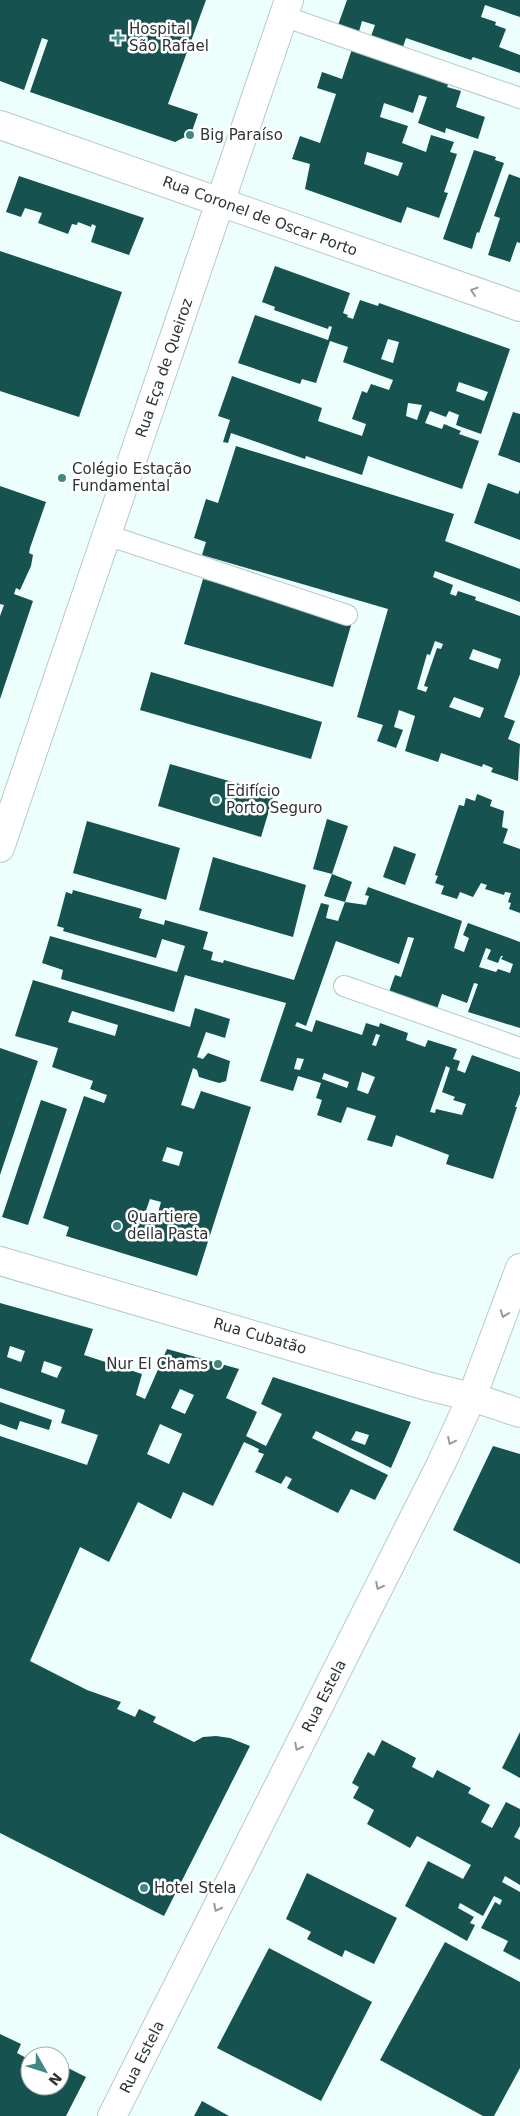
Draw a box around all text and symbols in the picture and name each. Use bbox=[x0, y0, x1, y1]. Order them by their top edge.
place label: Hospital São Rafael bbox=[129, 20, 209, 55]
marker: Hospital São Rafael bbox=[111, 31, 125, 45]
place label: Big Paraíso bbox=[200, 126, 283, 144]
marker: Big Paraíso bbox=[184, 129, 196, 141]
street label: Rua Coronel de Oscar Porto bbox=[160, 172, 360, 260]
one-way arrow bbox=[470, 287, 479, 297]
street label: Rua Eça de Queiroz bbox=[132, 296, 196, 440]
place label: Colégio Estação Fundamental bbox=[72, 460, 192, 495]
marker: Colégio Estação Fundamental bbox=[56, 472, 68, 484]
place label: Edifício Porto Seguro bbox=[226, 782, 322, 817]
marker: Edifício Porto Seguro bbox=[210, 794, 222, 806]
place label: Quartiere della Pasta bbox=[127, 1208, 209, 1243]
marker: Quartiere della Pasta bbox=[111, 1220, 123, 1232]
one-way arrow bbox=[499, 1310, 509, 1318]
street label: Rua Cubatão bbox=[211, 1314, 309, 1358]
place label: Nur El Chams bbox=[106, 1355, 208, 1373]
marker: Nur El Chams bbox=[212, 1358, 224, 1370]
one-way arrow bbox=[447, 1436, 458, 1445]
one-way arrow bbox=[375, 1581, 385, 1590]
street label: Rua Estela bbox=[298, 1657, 350, 1735]
one-way arrow bbox=[294, 1742, 304, 1751]
place label: Hotel Stela bbox=[154, 1879, 237, 1897]
marker: Hotel Stela bbox=[138, 1882, 150, 1894]
one-way arrow bbox=[213, 1903, 223, 1912]
street label: Rua Estela bbox=[116, 2018, 168, 2096]
north arrow bbox=[20, 2046, 70, 2096]
text: N bbox=[45, 2070, 65, 2089]

